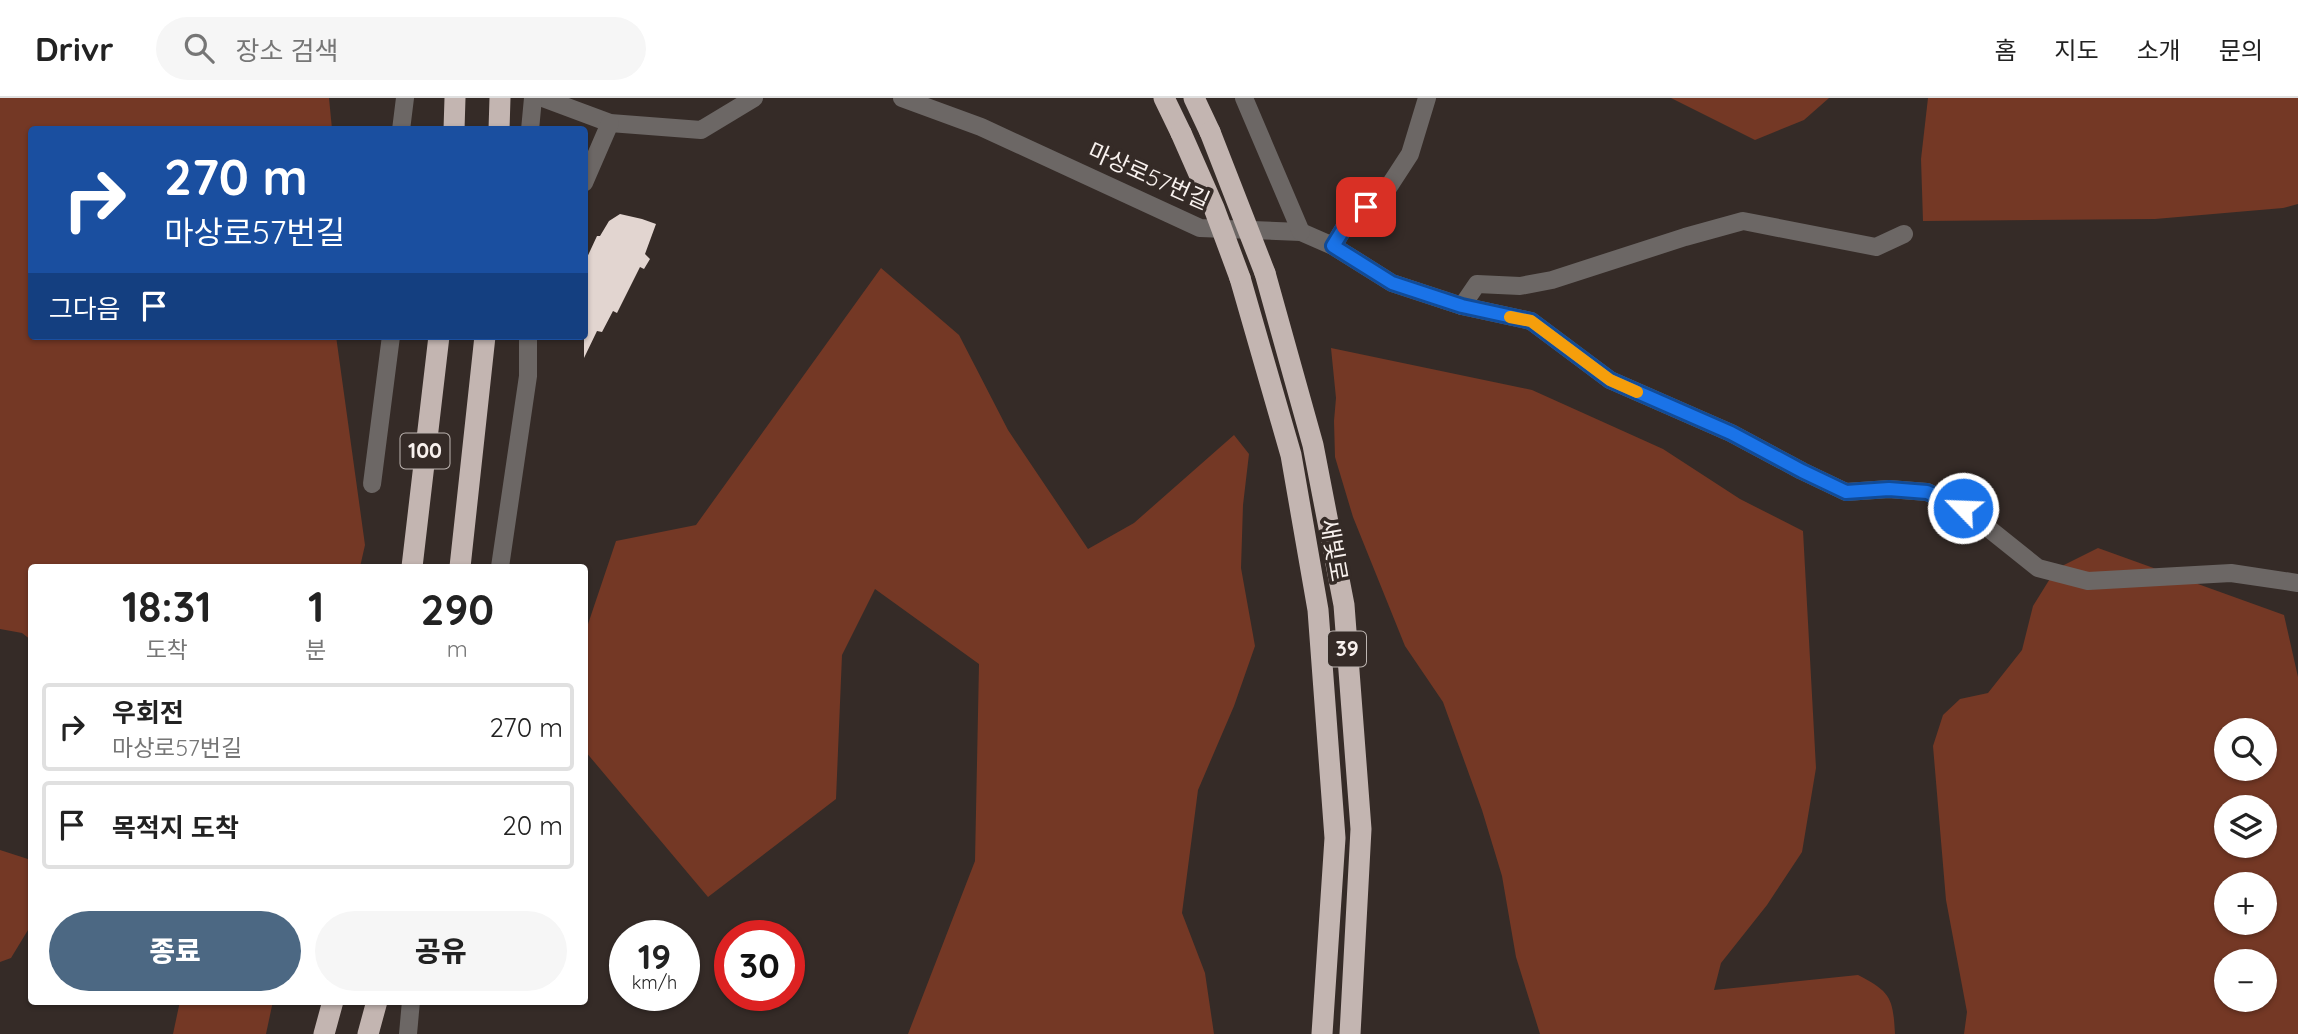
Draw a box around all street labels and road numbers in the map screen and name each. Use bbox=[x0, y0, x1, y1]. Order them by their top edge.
street label: 마상로57번길 bbox=[1084, 136, 1215, 215]
road number: 100 bbox=[400, 434, 450, 468]
street label: 새빛로 bbox=[1315, 516, 1354, 584]
road number: 39 bbox=[1328, 632, 1366, 666]

